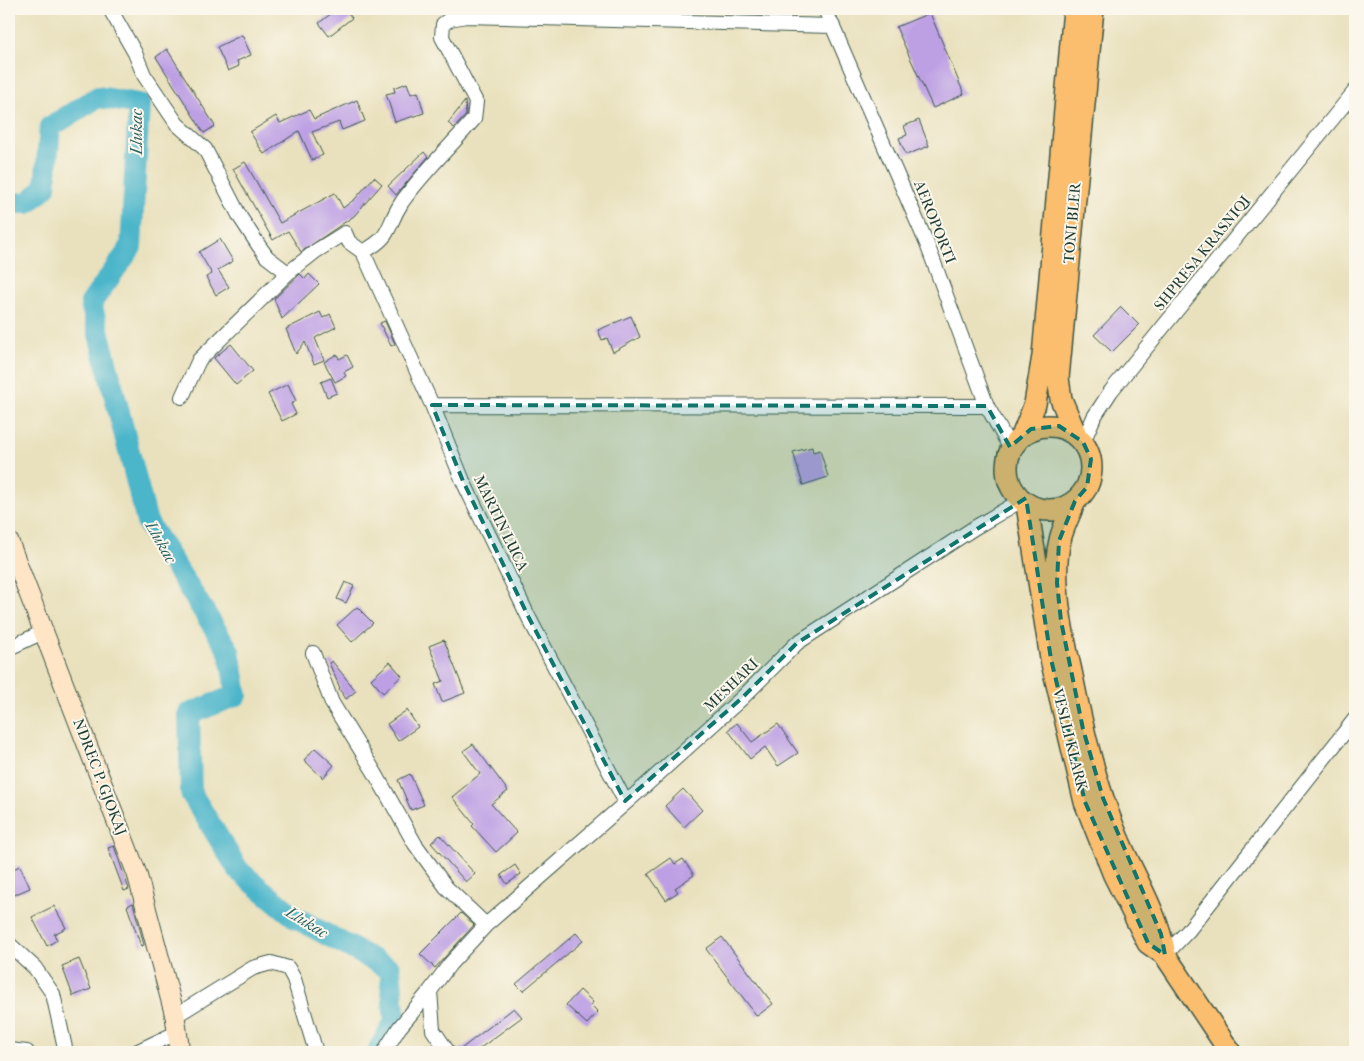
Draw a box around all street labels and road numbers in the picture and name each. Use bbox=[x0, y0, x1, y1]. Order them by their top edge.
street label: AEROPORTI bbox=[910, 177, 960, 266]
street label: TONI BLER bbox=[1060, 181, 1085, 264]
street label: SHPRESA KRASNIQI bbox=[1150, 192, 1254, 314]
street label: MARTIN LUCA bbox=[470, 472, 532, 574]
street label: MESHARI bbox=[700, 654, 762, 715]
street label: VESLLI KLARK bbox=[1048, 686, 1092, 794]
street label: NDREC P. GJOKAJ bbox=[69, 716, 131, 838]

